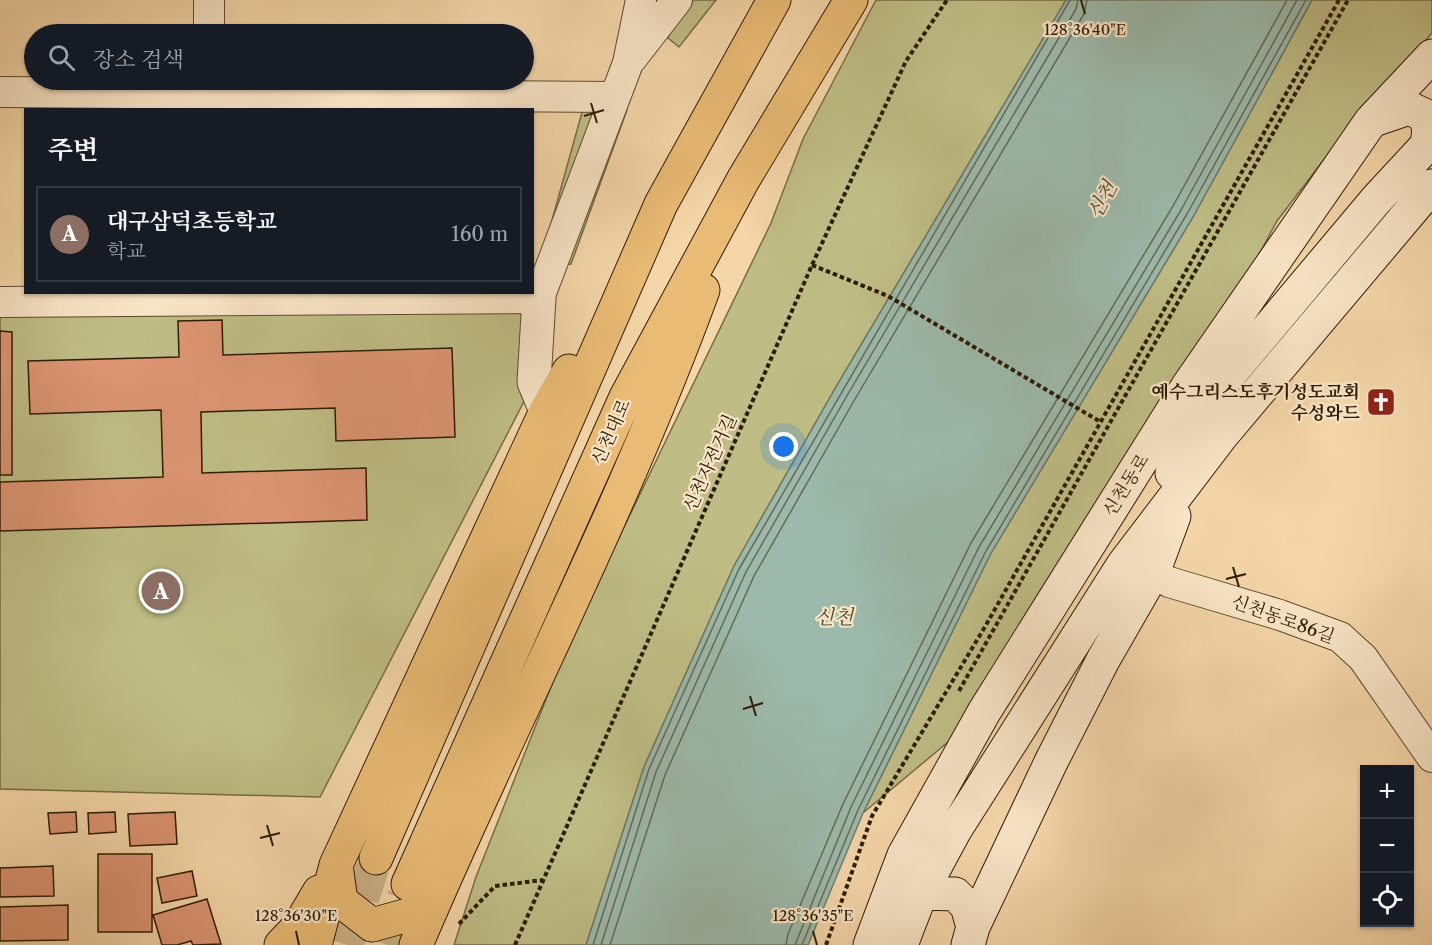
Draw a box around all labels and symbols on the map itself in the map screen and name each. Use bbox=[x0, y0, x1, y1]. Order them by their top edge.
text: 128°36'40"E bbox=[1044, 20, 1126, 39]
water label: 신천 bbox=[1082, 176, 1122, 223]
place label: 예수그리스도후기성도교회 수성와드 bbox=[1151, 381, 1361, 424]
church icon: 예수그리스도후기성도교회 수성와드 bbox=[1365, 386, 1397, 418]
street label: 신천대로 bbox=[587, 396, 635, 468]
street label: 신천자전거길 bbox=[679, 411, 741, 515]
your location bbox=[769, 432, 798, 461]
street label: 신천동로 bbox=[1098, 450, 1154, 520]
pin: A bbox=[142, 568, 180, 614]
street label: 신천동로86길 bbox=[1228, 590, 1338, 648]
water label: 신천 bbox=[815, 605, 855, 629]
text: 128°36'30"E bbox=[255, 906, 337, 925]
text: 128°36'35"E bbox=[772, 906, 854, 925]

